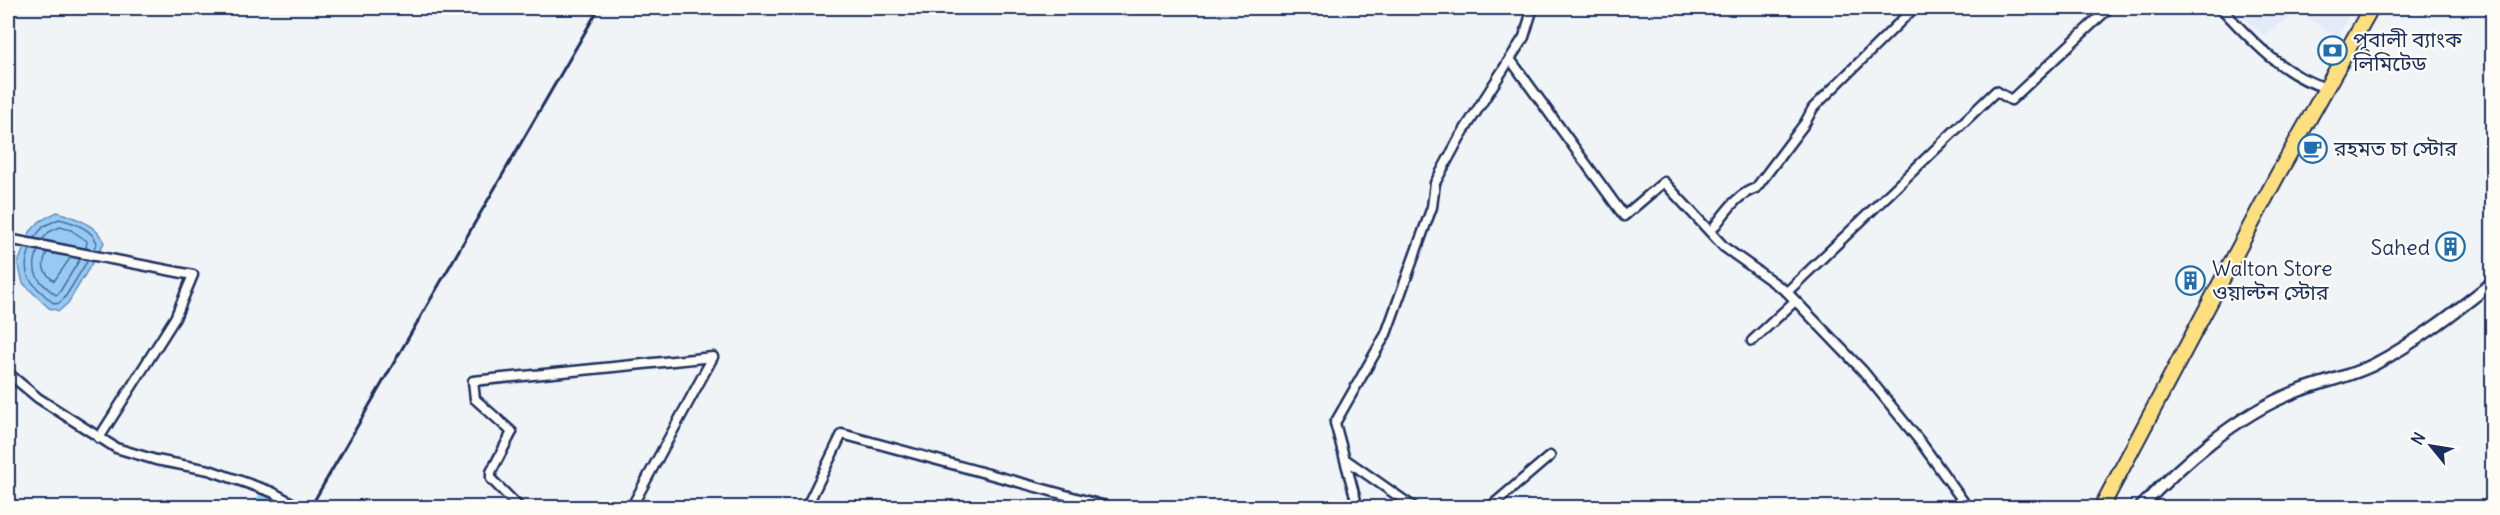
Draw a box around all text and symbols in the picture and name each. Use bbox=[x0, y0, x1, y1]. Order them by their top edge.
place label: পূবালী ব্যাংক লিমিটেড bbox=[2352, 26, 2463, 77]
bank icon: পূবালী ব্যাংক লিমিটেড bbox=[2316, 35, 2348, 67]
cafe icon: রহমত চা স্টোর bbox=[2297, 132, 2329, 164]
place label: রহমত চা স্টোর bbox=[2333, 135, 2457, 162]
building icon: Sahed bbox=[2435, 231, 2467, 263]
place label: Sahed bbox=[2371, 234, 2430, 261]
place label: Walton Store ওয়াল্টন স্টোর bbox=[2212, 255, 2333, 306]
building icon: Walton Store ওয়াল্টন স্টোর bbox=[2175, 264, 2207, 296]
north arrow bbox=[2401, 416, 2461, 476]
text: N bbox=[2407, 429, 2429, 448]

